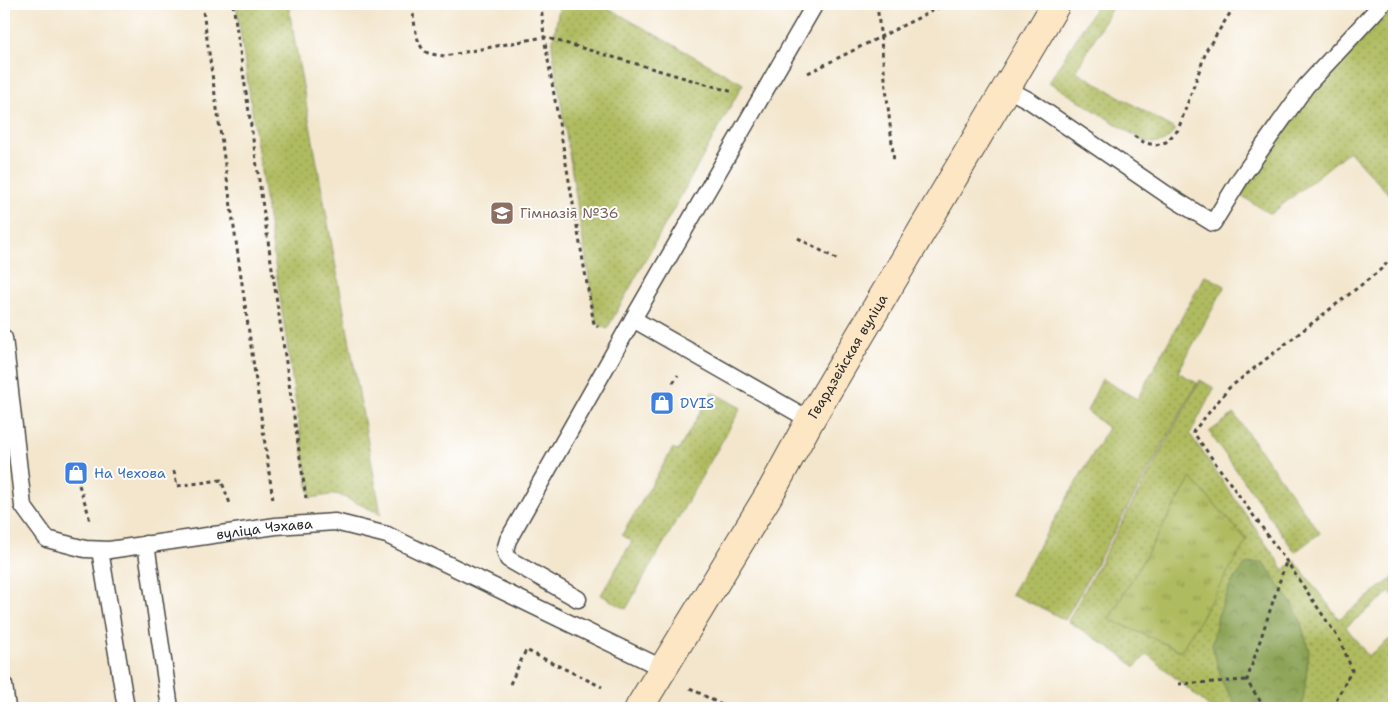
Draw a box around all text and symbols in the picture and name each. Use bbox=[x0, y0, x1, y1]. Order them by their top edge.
school or university icon: Гімназія №36 bbox=[489, 200, 515, 226]
place label: Гімназія №36 bbox=[520, 204, 619, 222]
street label: Гвардзейская вуліца bbox=[804, 290, 892, 422]
shop icon: DVIS bbox=[649, 390, 675, 416]
place label: DVIS bbox=[680, 394, 714, 412]
shop icon: На Чехова bbox=[63, 460, 89, 486]
place label: На Чехова bbox=[94, 464, 166, 482]
street label: вуліца Чэхава bbox=[215, 515, 313, 544]

